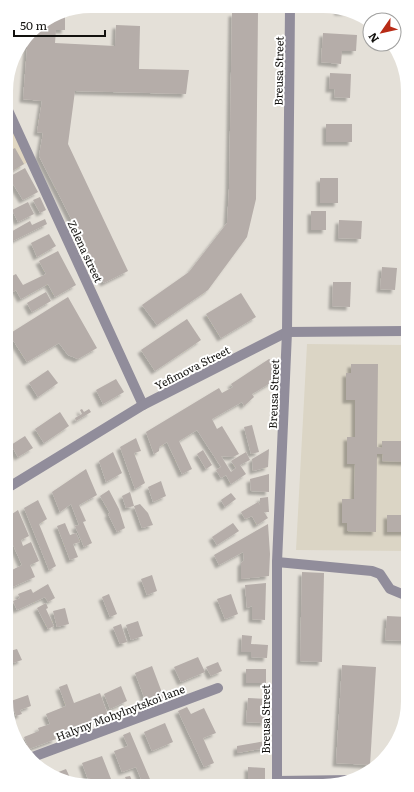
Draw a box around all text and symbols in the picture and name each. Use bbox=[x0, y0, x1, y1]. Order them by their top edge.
scale bar bbox=[14, 12, 105, 38]
north arrow bbox=[362, 12, 402, 52]
text: 50 m bbox=[20, 16, 47, 34]
text: N bbox=[364, 30, 382, 46]
street label: Breusa Street bbox=[269, 36, 287, 106]
street label: Zelena street bbox=[65, 217, 108, 285]
street label: Yefimova Street bbox=[152, 341, 233, 393]
street label: Breusa Street bbox=[264, 358, 282, 429]
street label: Halyny Mohylnytskoi lane bbox=[53, 680, 187, 744]
street label: Breusa Street bbox=[257, 684, 273, 754]

